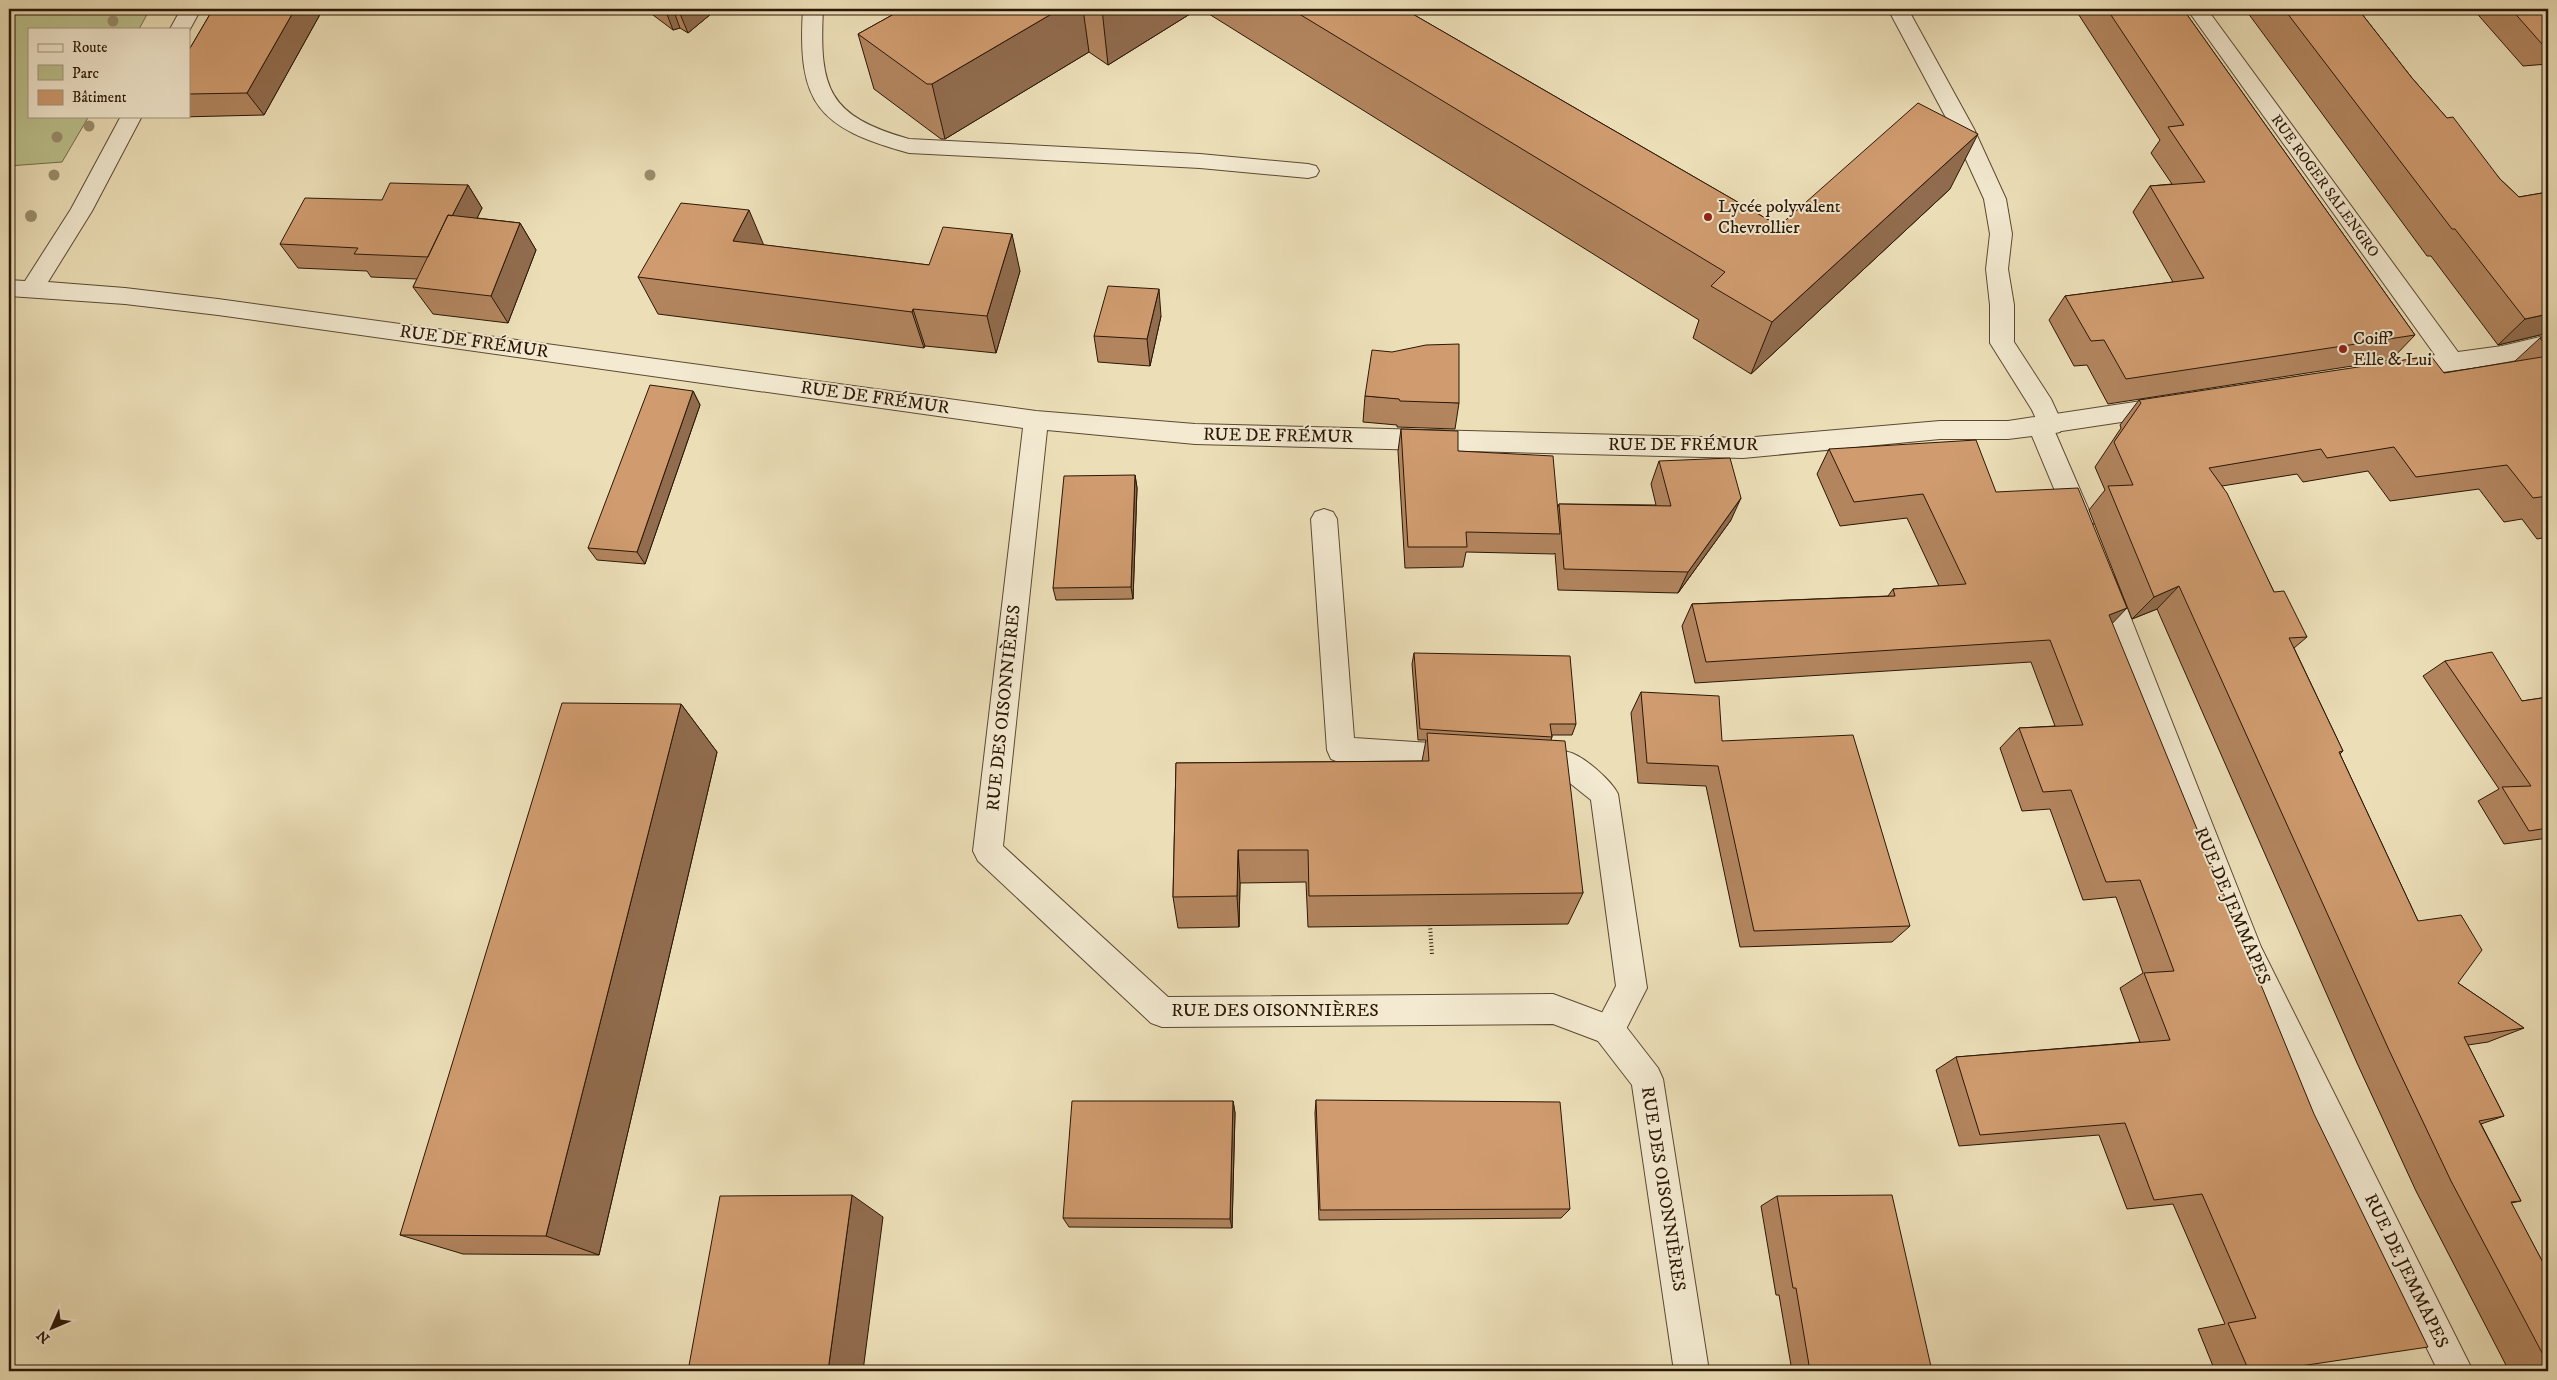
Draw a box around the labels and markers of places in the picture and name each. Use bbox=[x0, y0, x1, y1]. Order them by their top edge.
place label: Lycée polyvalent Chevrollier bbox=[1718, 196, 1841, 239]
marker: Lycée polyvalent Chevrollier bbox=[1702, 211, 1714, 223]
place label: Coiff' Elle & Lui bbox=[2353, 328, 2432, 371]
marker: Coiff' Elle & Lui bbox=[2337, 343, 2349, 355]

